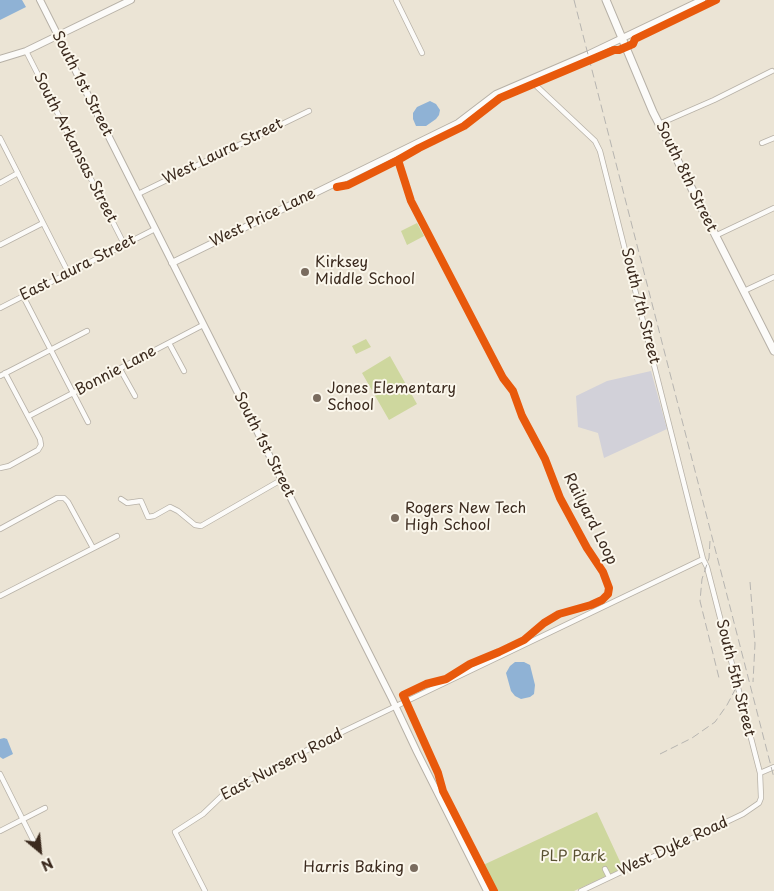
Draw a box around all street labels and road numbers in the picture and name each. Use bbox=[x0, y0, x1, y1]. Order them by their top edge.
street label: South 1st Street bbox=[48, 28, 116, 140]
street label: South Arkansas Street bbox=[29, 70, 121, 226]
street label: West Laura Street bbox=[160, 115, 286, 189]
street label: South 8th Street bbox=[652, 119, 720, 235]
street label: West Price Lane bbox=[207, 185, 319, 251]
street label: East Laura Street bbox=[17, 231, 139, 305]
street label: South 7th Street bbox=[617, 246, 663, 366]
street label: Bonnie Lane bbox=[72, 342, 160, 400]
street label: South 1st Street bbox=[230, 389, 298, 501]
street label: Railyard Loop bbox=[559, 470, 621, 568]
street label: South 5th Street bbox=[712, 617, 758, 739]
street label: East Nursery Road bbox=[218, 725, 346, 805]
street label: West Dyke Road bbox=[615, 814, 731, 880]

